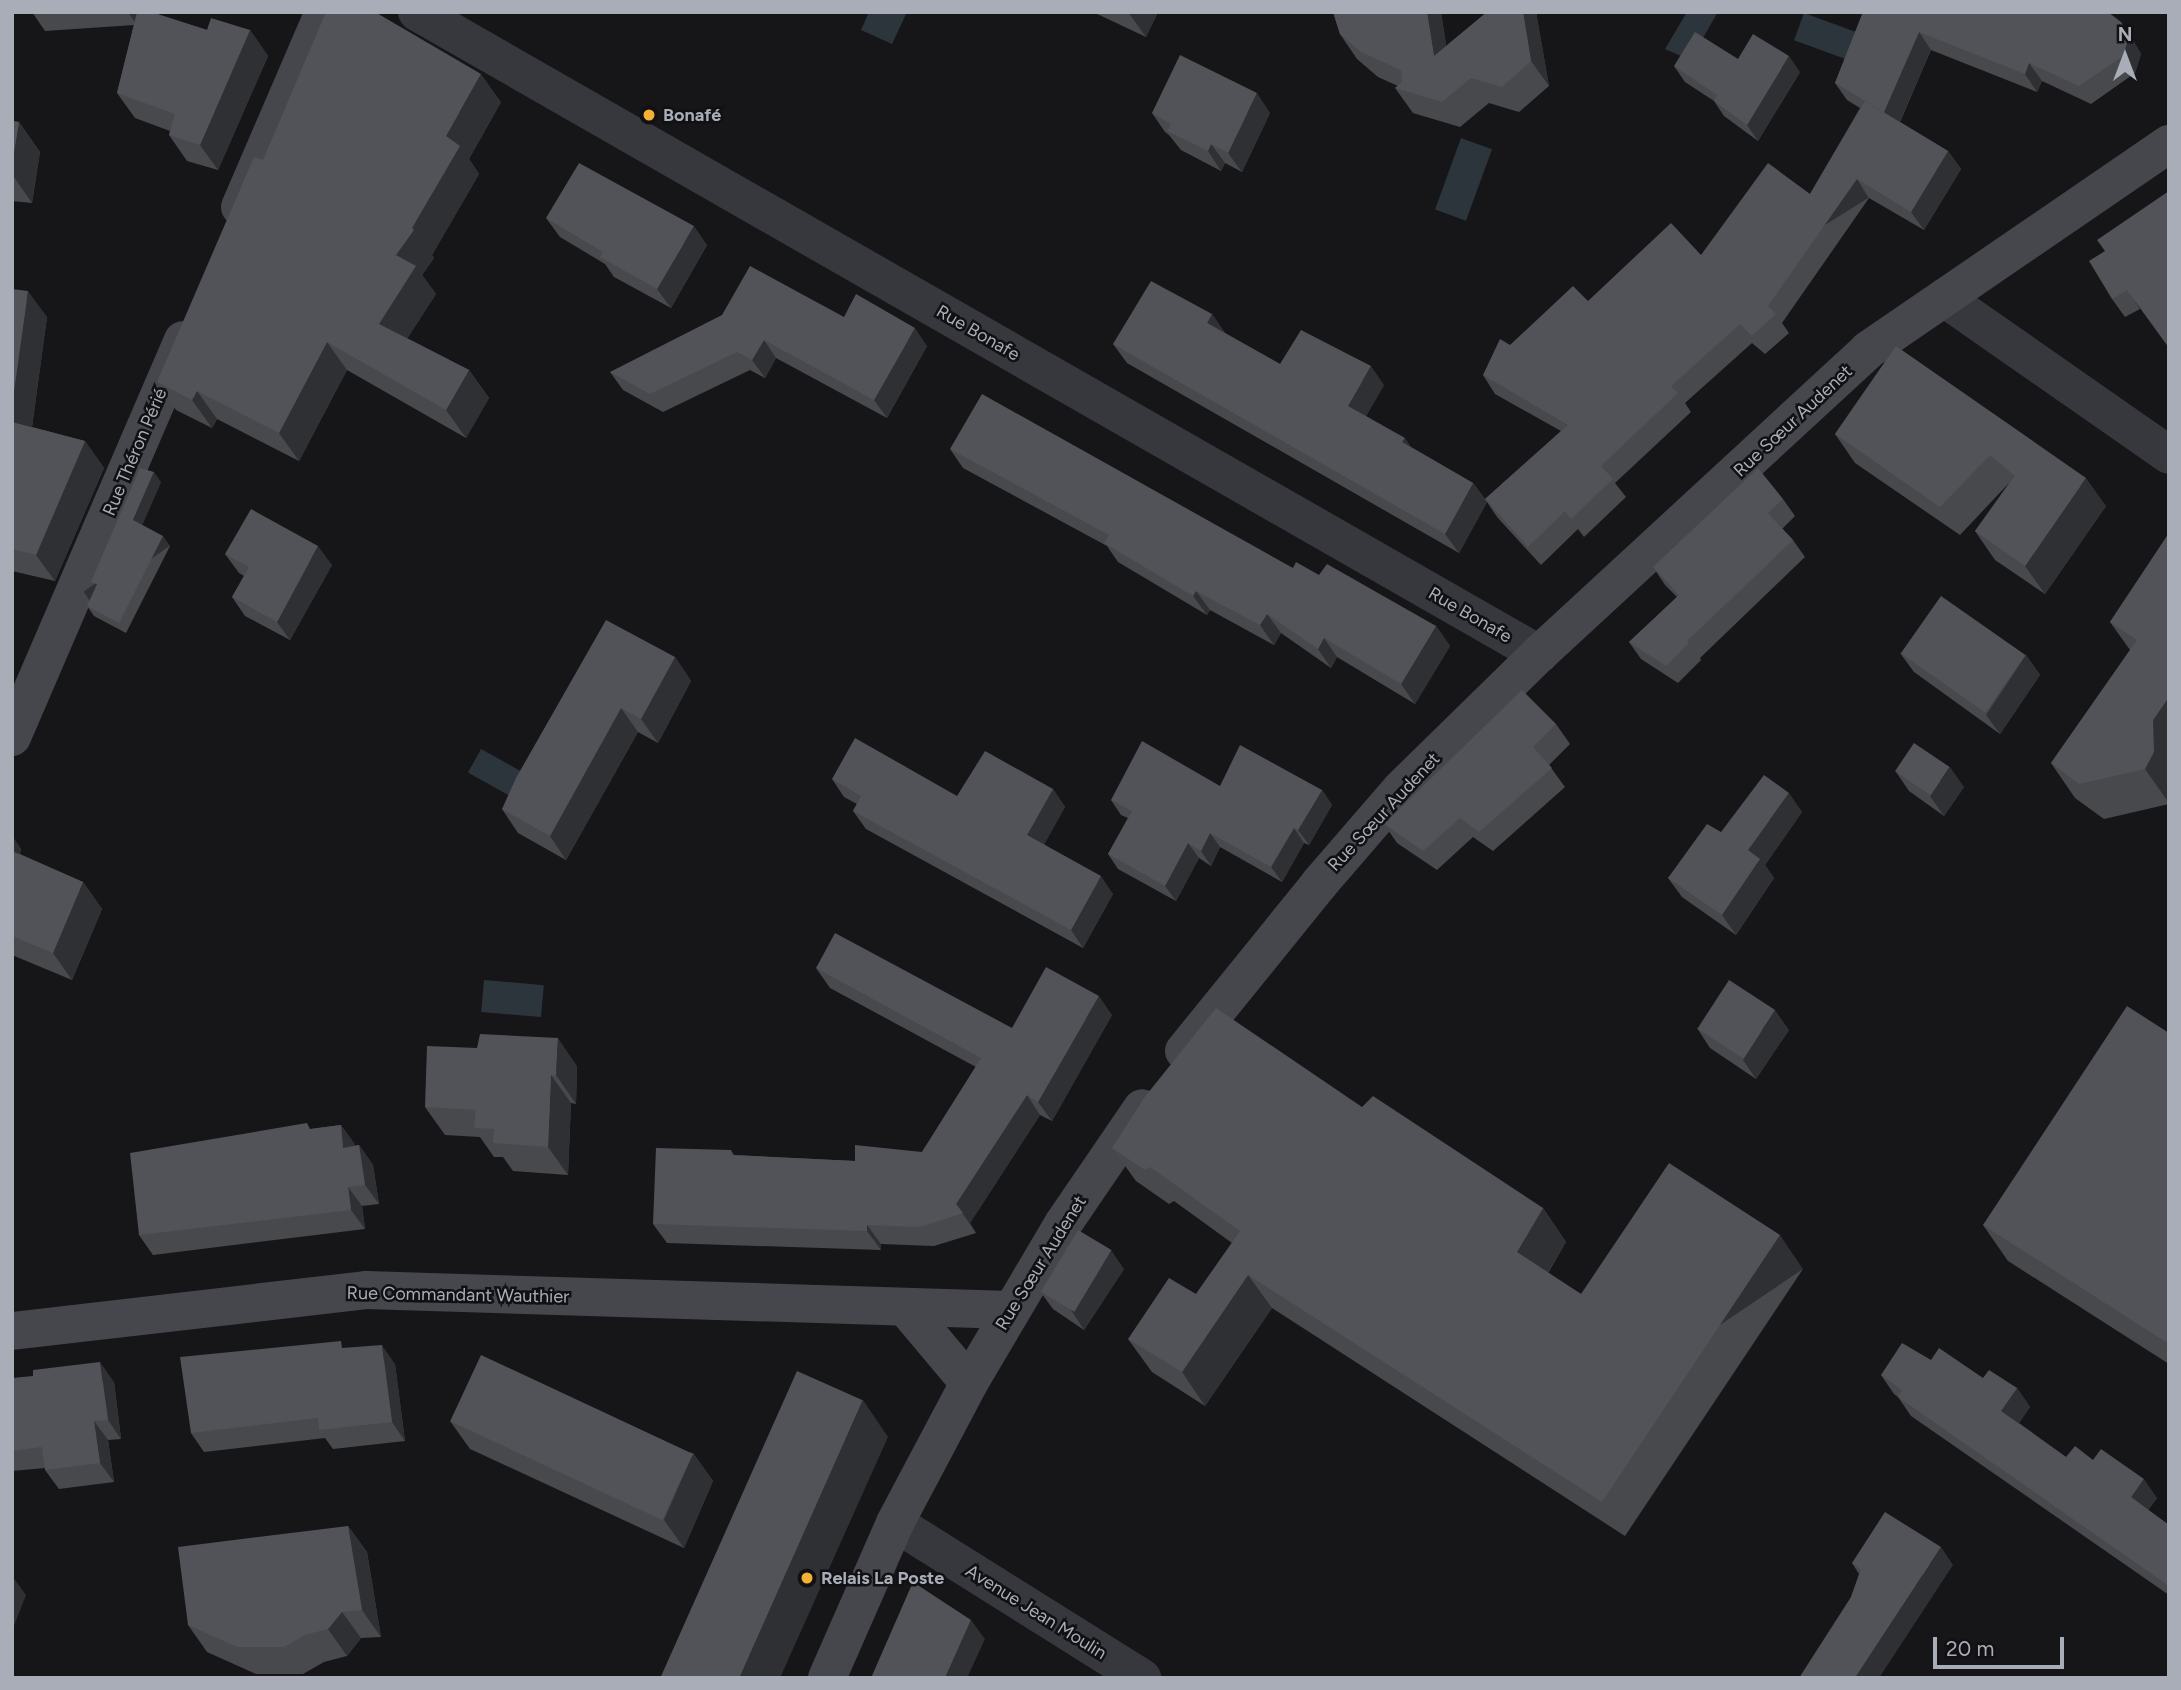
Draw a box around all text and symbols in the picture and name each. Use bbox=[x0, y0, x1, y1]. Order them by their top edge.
north arrow bbox=[2090, 21, 2160, 91]
text: N bbox=[2118, 23, 2132, 46]
place label: Bonafé bbox=[663, 104, 721, 126]
marker: Bonafé bbox=[641, 107, 657, 123]
street label: Rue Bonafe bbox=[932, 300, 1024, 366]
street label: Rue Sœur Audenet bbox=[1729, 361, 1857, 481]
street label: Rue Théron Périé bbox=[98, 385, 172, 519]
street label: Rue Bonafe bbox=[1424, 582, 1516, 648]
street label: Rue Sœur Audenet bbox=[1324, 748, 1444, 876]
street label: Rue Sœur Audenet bbox=[991, 1192, 1091, 1334]
street label: Rue Commandant Wauthier bbox=[347, 1282, 569, 1308]
street label: Avenue Jean Moulin bbox=[962, 1560, 1110, 1664]
place label: Relais La Poste bbox=[821, 1567, 944, 1589]
marker: Relais La Poste bbox=[799, 1570, 815, 1586]
scale bar bbox=[1936, 1624, 2067, 1668]
text: 20 m bbox=[1946, 1636, 1994, 1661]

